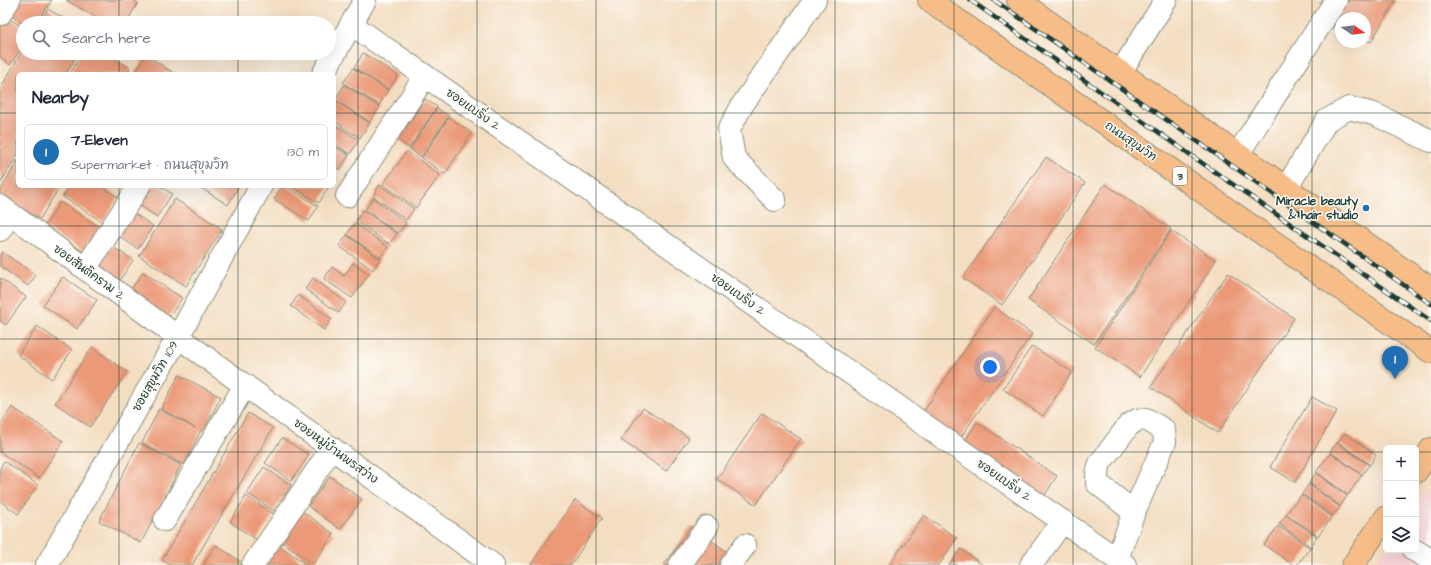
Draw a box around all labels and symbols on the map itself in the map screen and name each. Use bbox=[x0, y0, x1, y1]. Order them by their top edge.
north arrow bbox=[1335, 12, 1371, 48]
street label: ซอยแบริ่ง 2 bbox=[442, 82, 505, 134]
street label: ถนนสุขุมวิท bbox=[1101, 117, 1160, 166]
road number: 3 bbox=[1173, 167, 1187, 185]
place label: Miracle beauty & hair studio bbox=[1276, 193, 1358, 224]
marker: Miracle beauty & hair studio bbox=[1361, 203, 1371, 213]
street label: ซอยสันติคราม 2 bbox=[49, 241, 128, 304]
street label: ซอยแบริ่ง 2 bbox=[707, 267, 770, 319]
street label: ซอยสุขุมวิท 109 bbox=[128, 338, 183, 415]
pin: 1 bbox=[1382, 346, 1408, 379]
your location bbox=[980, 357, 1000, 377]
street label: ซอยหมู่บ้านพรสว่าง bbox=[290, 415, 382, 488]
street label: ซอยแบริ่ง 2 bbox=[973, 453, 1036, 505]

